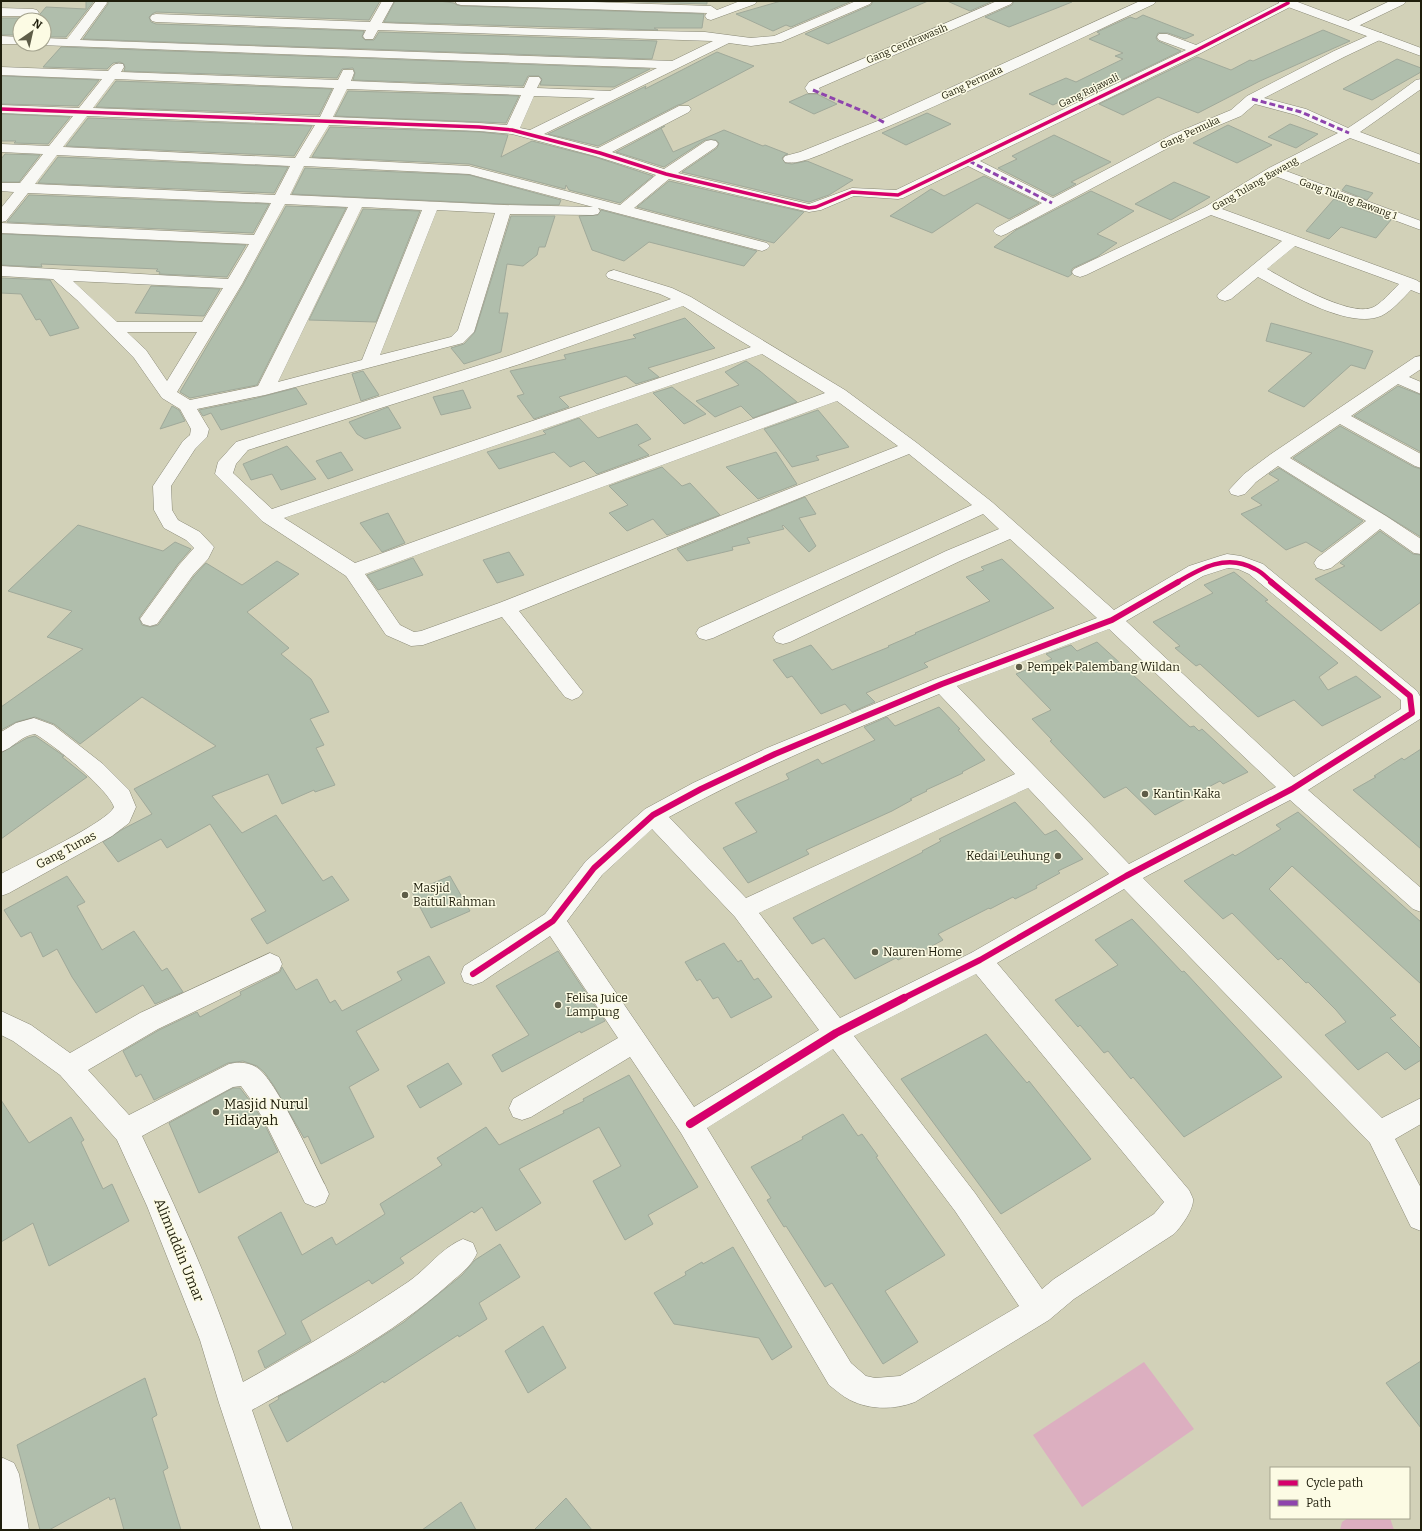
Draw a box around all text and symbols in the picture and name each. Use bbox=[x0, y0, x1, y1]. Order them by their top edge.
north arrow bbox=[12, 12, 52, 52]
text: N bbox=[30, 16, 45, 32]
street label: Gang Cendrawasih bbox=[865, 21, 950, 67]
street label: Gang Permata bbox=[939, 63, 1005, 102]
street label: Gang Rajawali bbox=[1057, 71, 1121, 111]
street label: Gang Pemuka bbox=[1158, 114, 1222, 152]
street label: Gang Tulang Bawang bbox=[1210, 154, 1300, 214]
street label: Gang Tulang Bawang 1 bbox=[1297, 176, 1399, 222]
place label: Pempek Palembang Wildan bbox=[1027, 660, 1180, 674]
marker: Pempek Palembang Wildan bbox=[1014, 662, 1024, 672]
place label: Kantin Kaka bbox=[1153, 787, 1221, 801]
marker: Kantin Kaka bbox=[1140, 789, 1150, 799]
street label: Gang Tunas bbox=[34, 828, 99, 872]
place label: Kedai Leuhung bbox=[966, 849, 1050, 863]
marker: Kedai Leuhung bbox=[1053, 851, 1063, 861]
place label: Masjid Baitul Rahman bbox=[413, 881, 496, 909]
marker: Masjid Baitul Rahman bbox=[400, 890, 410, 900]
place label: Nauren Home bbox=[883, 945, 962, 959]
marker: Nauren Home bbox=[870, 947, 880, 957]
place label: Felisa Juice Lampung bbox=[566, 991, 628, 1019]
marker: Felisa Juice Lampung bbox=[553, 1000, 563, 1010]
place label: Masjid Nurul Hidayah bbox=[224, 1096, 308, 1129]
marker: Masjid Nurul Hidayah bbox=[211, 1107, 221, 1117]
street label: Alimuddin Umar bbox=[150, 1196, 208, 1304]
legend bbox=[1270, 1467, 1410, 1519]
text: Cycle path bbox=[1306, 1476, 1364, 1490]
text: Path bbox=[1306, 1496, 1332, 1510]

